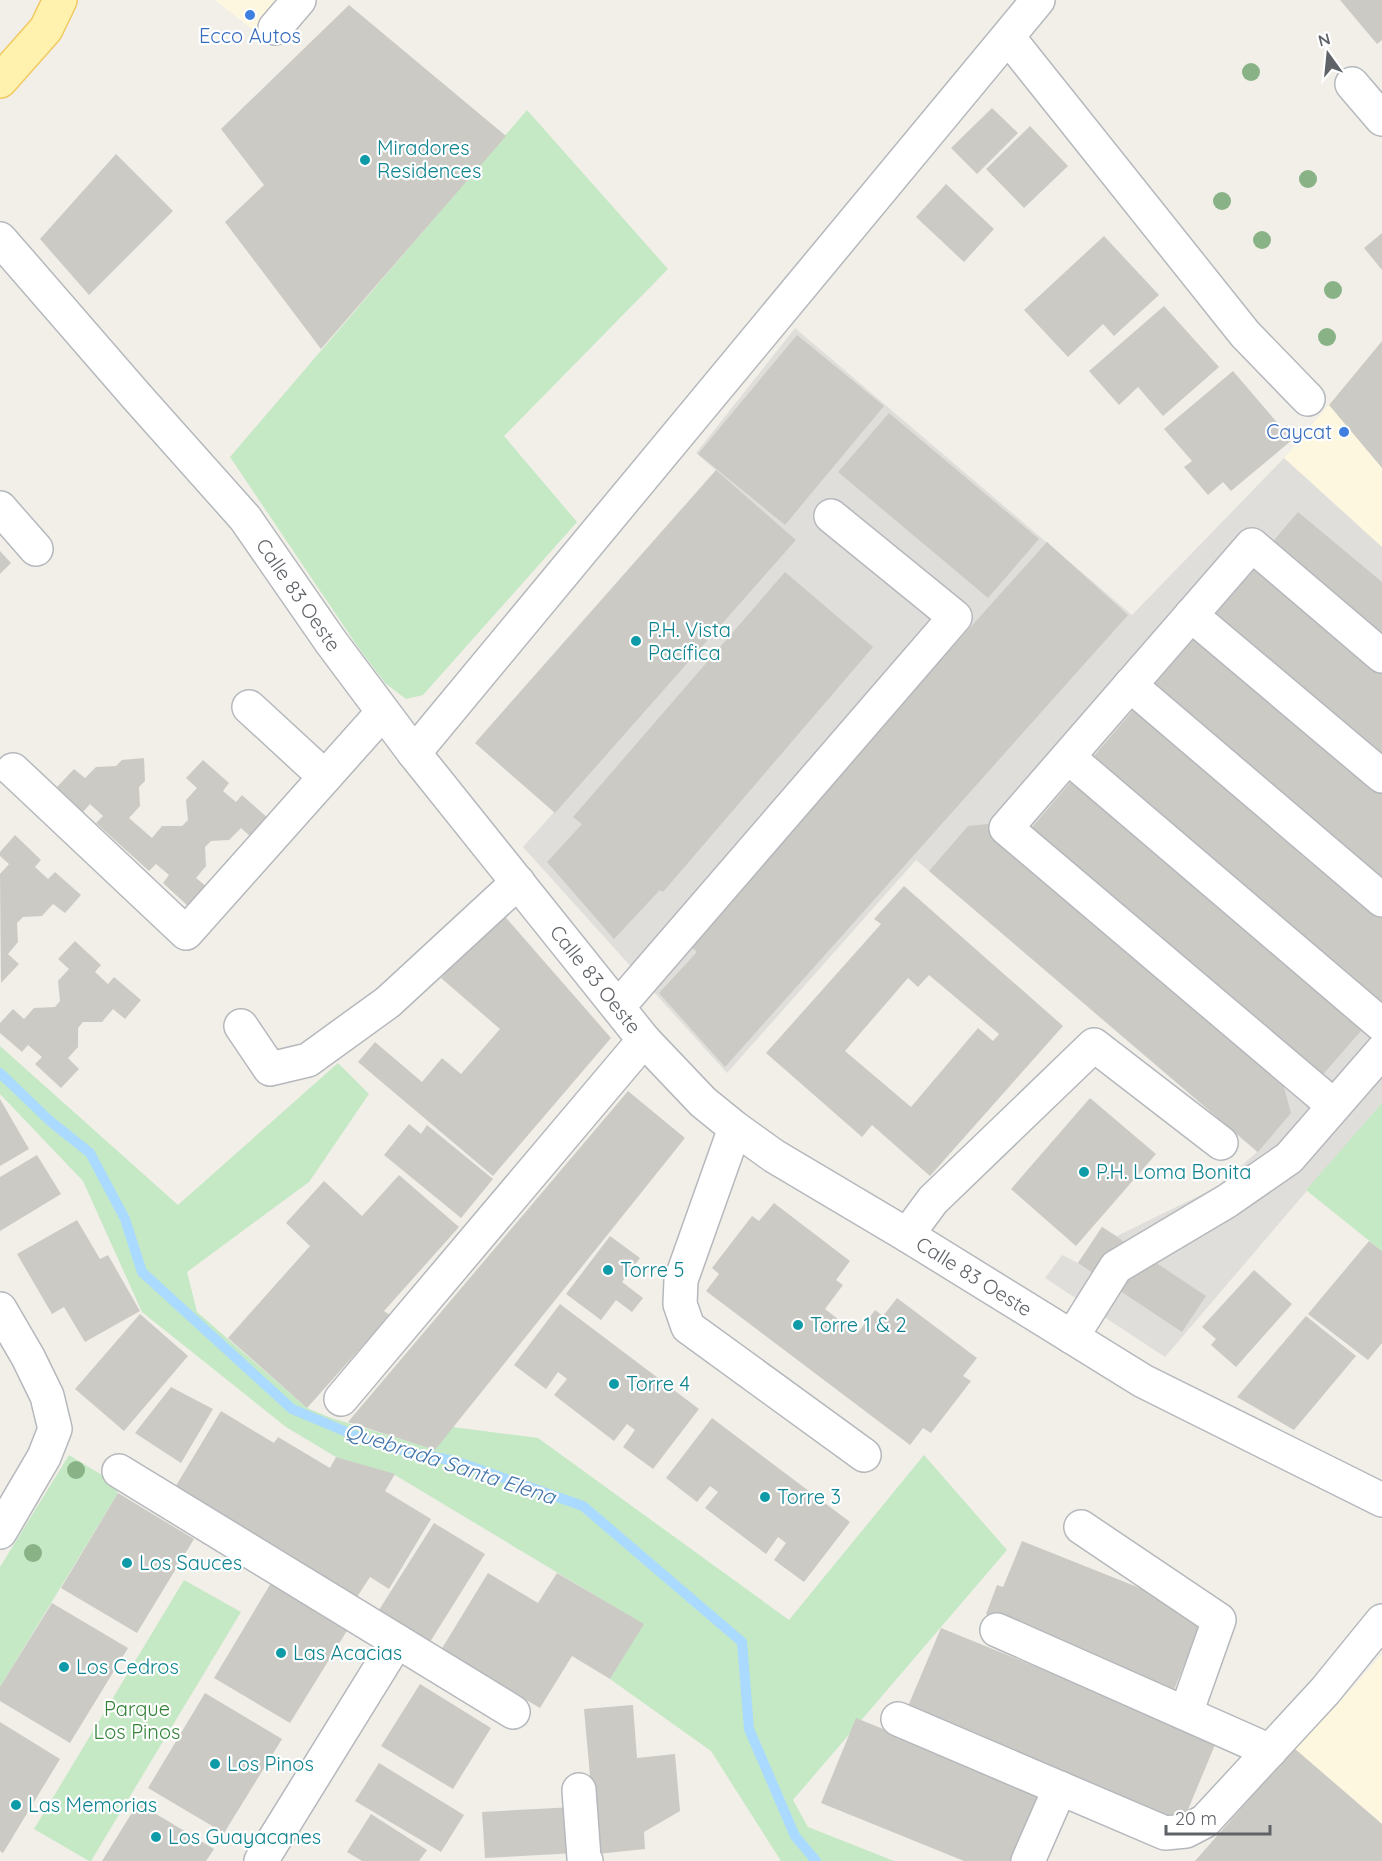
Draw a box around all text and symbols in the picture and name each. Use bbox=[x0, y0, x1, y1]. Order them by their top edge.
marker: Ecco Autos bbox=[243, 8, 257, 22]
place label: Ecco Autos bbox=[199, 23, 301, 48]
north arrow bbox=[1298, 24, 1358, 84]
text: N bbox=[1316, 28, 1332, 51]
place label: Miradores Residences bbox=[377, 135, 481, 183]
marker: Miradores Residences bbox=[358, 153, 372, 167]
place label: Caycat bbox=[1266, 419, 1332, 444]
marker: Caycat bbox=[1337, 425, 1351, 439]
street label: Calle 83 Oeste bbox=[251, 533, 347, 656]
place label: P.H. Vista Pacífica bbox=[648, 617, 731, 665]
marker: P.H. Vista Pacífica bbox=[629, 634, 643, 648]
street label: Calle 83 Oeste bbox=[545, 920, 647, 1038]
place label: P.H. Loma Bonita bbox=[1096, 1159, 1251, 1184]
marker: P.H. Loma Bonita bbox=[1077, 1165, 1091, 1179]
street label: Calle 83 Oeste bbox=[912, 1231, 1037, 1321]
place label: Torre 5 bbox=[620, 1257, 684, 1282]
marker: Torre 5 bbox=[601, 1263, 615, 1277]
place label: Torre 1 & 2 bbox=[810, 1312, 906, 1337]
marker: Torre 1 & 2 bbox=[791, 1318, 805, 1332]
place label: Torre 4 bbox=[626, 1371, 690, 1396]
marker: Torre 4 bbox=[607, 1377, 621, 1391]
water label: Quebrada Santa Elena bbox=[342, 1417, 560, 1510]
place label: Torre 3 bbox=[777, 1484, 841, 1509]
marker: Torre 3 bbox=[758, 1490, 772, 1504]
place label: Los Sauces bbox=[139, 1550, 242, 1575]
marker: Los Sauces bbox=[120, 1556, 134, 1570]
place label: Las Acacias bbox=[293, 1640, 402, 1665]
marker: Las Acacias bbox=[274, 1646, 288, 1660]
place label: Los Cedros bbox=[76, 1654, 179, 1679]
marker: Los Cedros bbox=[57, 1660, 71, 1674]
park label: Parque Los Pinos bbox=[94, 1696, 180, 1744]
place label: Los Pinos bbox=[227, 1751, 314, 1776]
marker: Los Pinos bbox=[208, 1757, 222, 1771]
place label: Las Memorias bbox=[28, 1792, 157, 1817]
marker: Las Memorias bbox=[9, 1798, 23, 1812]
scale bar bbox=[1166, 1798, 1270, 1836]
text: 20 m bbox=[1175, 1807, 1217, 1830]
place label: Los Guayacanes bbox=[168, 1824, 321, 1849]
marker: Los Guayacanes bbox=[149, 1830, 163, 1844]

